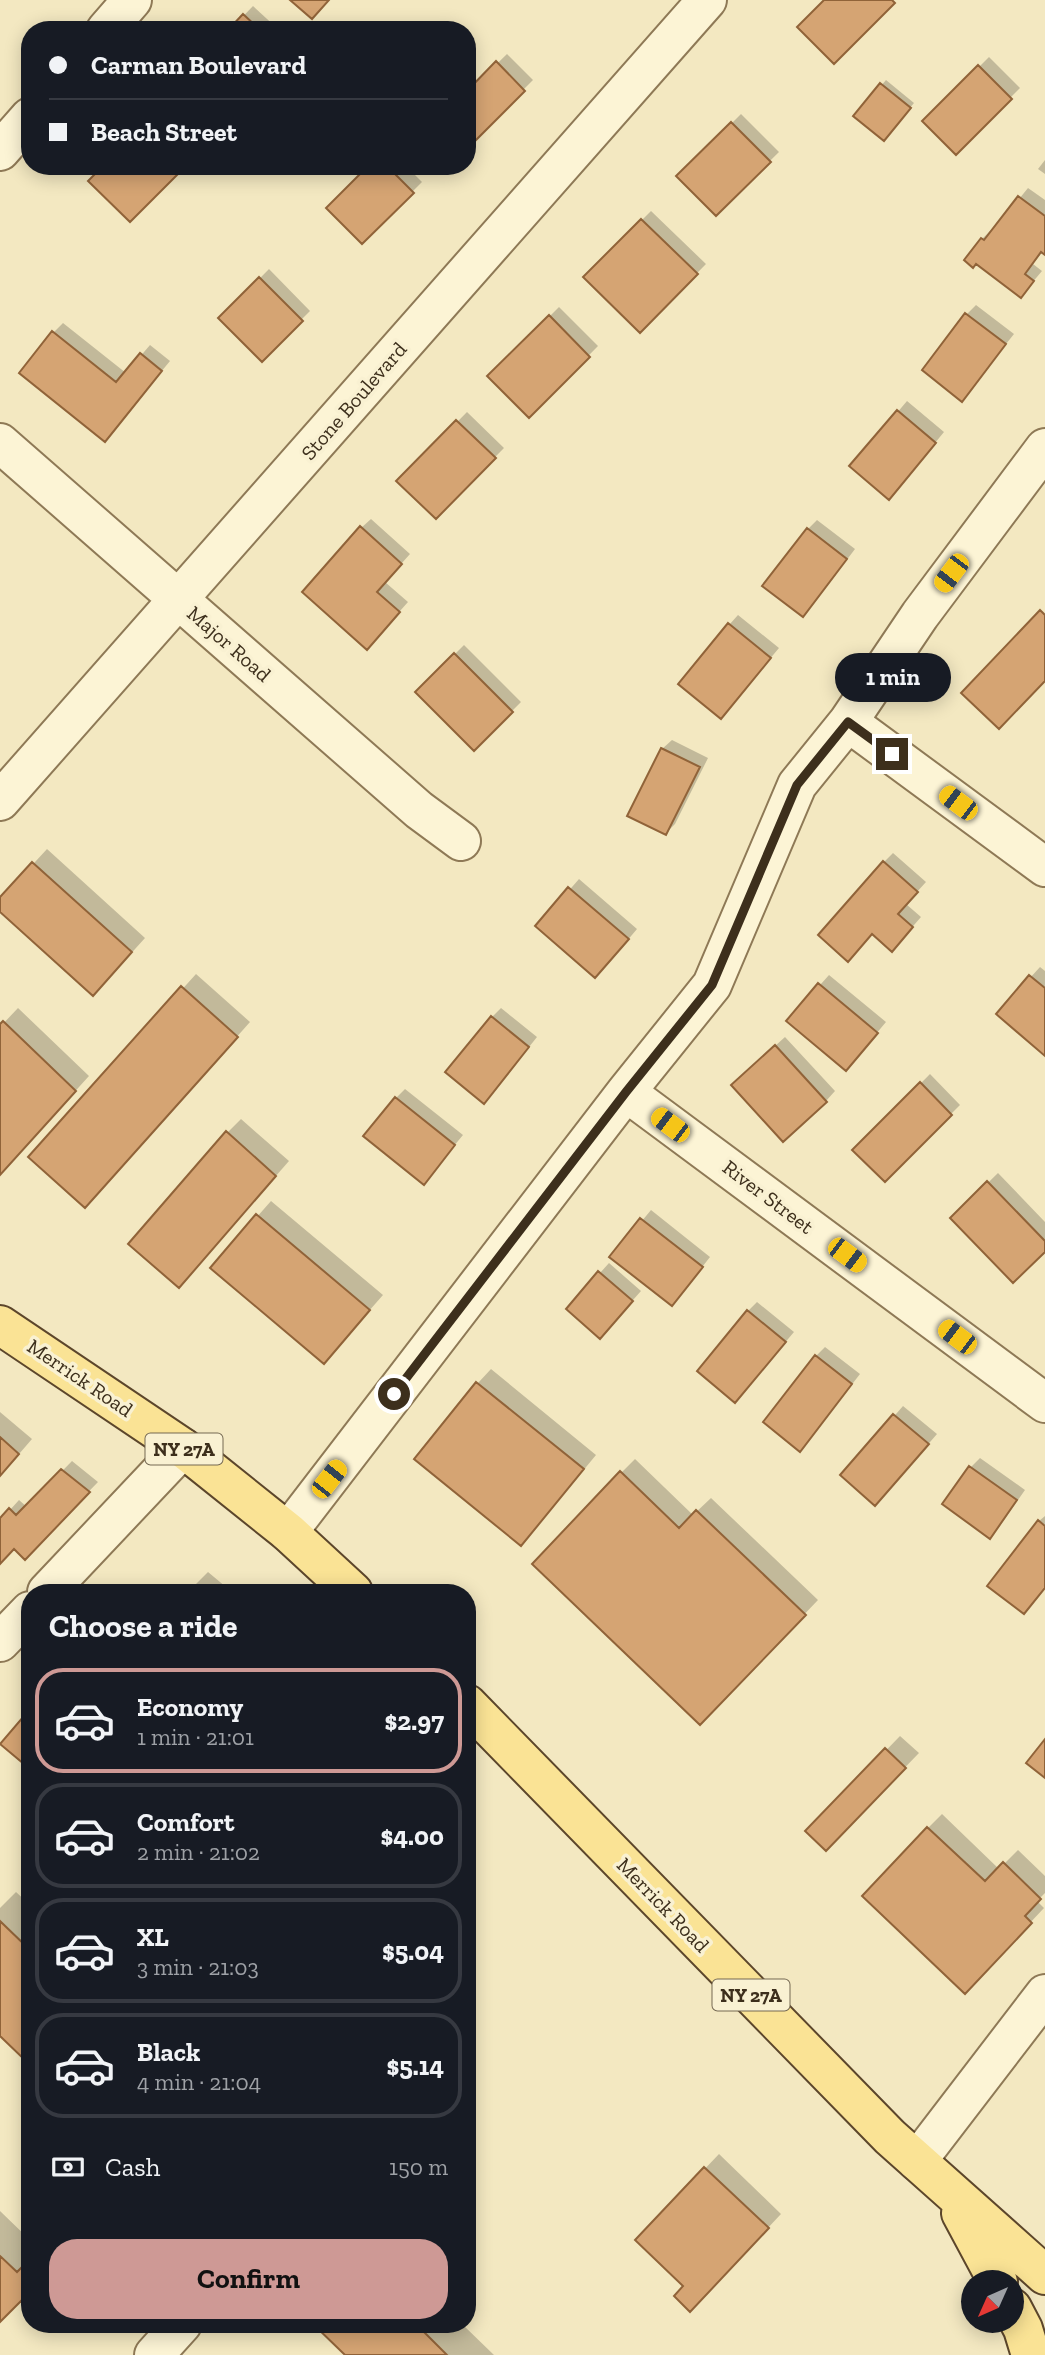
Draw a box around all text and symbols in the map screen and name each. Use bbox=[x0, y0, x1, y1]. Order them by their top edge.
text: Carman Boulevard bbox=[91, 49, 306, 81]
text: Beach Street bbox=[91, 116, 237, 148]
street label: Stone Boulevard bbox=[296, 336, 412, 465]
car bbox=[930, 550, 973, 596]
street label: Major Road bbox=[182, 600, 277, 688]
callout: 1 min bbox=[834, 652, 950, 702]
text: 1 min bbox=[866, 663, 920, 691]
route end bbox=[876, 738, 908, 770]
car bbox=[935, 782, 982, 824]
car bbox=[647, 1104, 694, 1146]
street label: River Street bbox=[718, 1154, 819, 1239]
car bbox=[824, 1234, 871, 1276]
car bbox=[934, 1316, 981, 1358]
street label: Merrick Road bbox=[23, 1333, 138, 1422]
route start bbox=[378, 1378, 410, 1410]
road number: NY 27A bbox=[146, 1434, 222, 1464]
car bbox=[308, 1456, 351, 1502]
text: Choose a ride bbox=[49, 1607, 237, 1645]
icon: car bbox=[53, 1689, 116, 1752]
text: Economy bbox=[137, 1691, 243, 1723]
text: $2.97 bbox=[385, 1705, 444, 1737]
text: 1 min · 21:01 bbox=[137, 1723, 254, 1751]
icon: car bbox=[53, 1804, 116, 1867]
text: Comfort bbox=[137, 1806, 234, 1838]
text: $4.00 bbox=[381, 1820, 444, 1852]
text: 2 min · 21:02 bbox=[137, 1838, 260, 1866]
street label: Merrick Road bbox=[612, 1852, 715, 1958]
icon: car bbox=[53, 1919, 116, 1982]
text: XL bbox=[137, 1921, 169, 1953]
text: $5.04 bbox=[382, 1935, 444, 1967]
text: 3 min · 21:03 bbox=[137, 1953, 259, 1981]
road number: NY 27A bbox=[712, 1980, 790, 2010]
icon: car bbox=[53, 2034, 116, 2097]
text: Black bbox=[137, 2036, 200, 2068]
text: $5.14 bbox=[386, 2050, 444, 2082]
text: 4 min · 21:04 bbox=[137, 2068, 261, 2096]
icon: cash bbox=[49, 2148, 87, 2186]
text: Cash bbox=[105, 2151, 160, 2183]
text: 150 m bbox=[389, 2153, 448, 2181]
button: Confirm bbox=[49, 2239, 448, 2319]
north arrow bbox=[961, 2270, 1024, 2333]
map controls bbox=[961, 2270, 1024, 2333]

